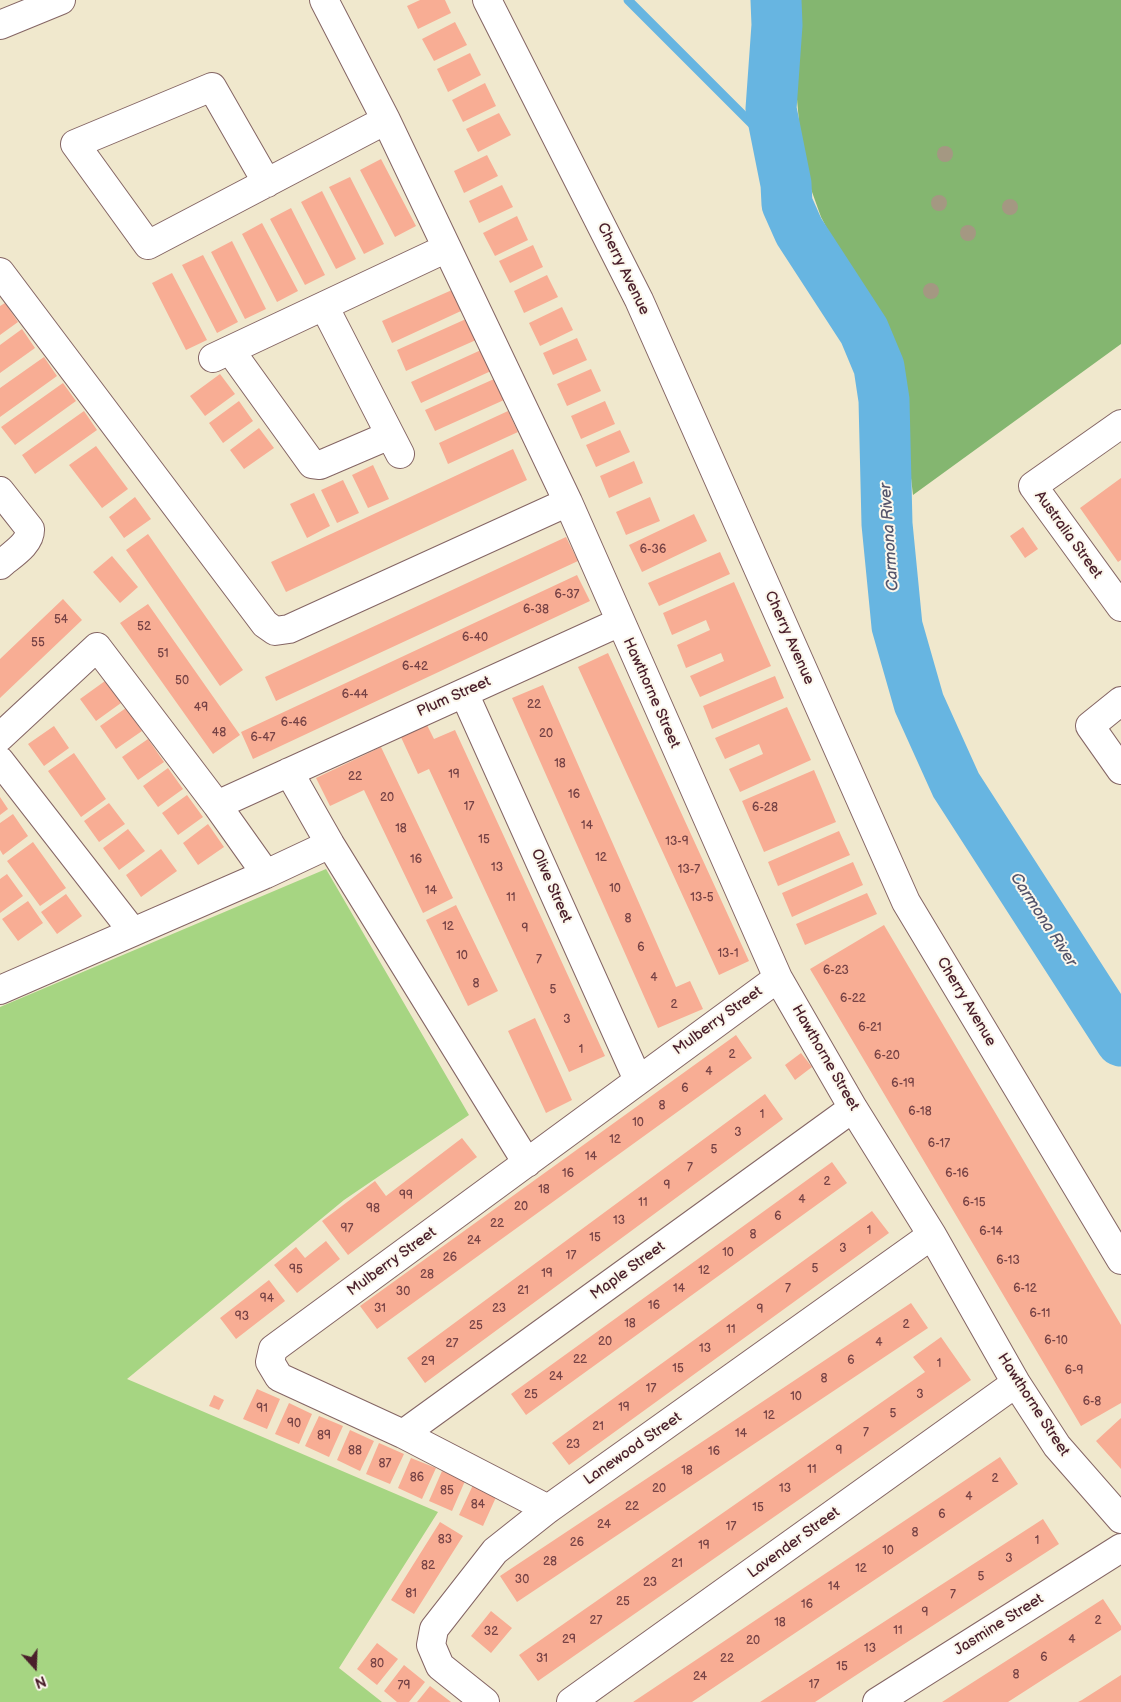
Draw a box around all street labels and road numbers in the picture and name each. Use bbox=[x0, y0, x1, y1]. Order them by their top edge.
street label: Cherry Avenue bbox=[593, 220, 653, 318]
street label: Australia Street bbox=[1030, 488, 1106, 582]
street label: Cherry Avenue bbox=[760, 588, 818, 688]
street label: Hawthorne Street bbox=[619, 635, 683, 751]
street label: Plum Street bbox=[414, 673, 494, 721]
street label: Olive Street bbox=[527, 846, 575, 926]
street label: Cherry Avenue bbox=[932, 954, 1000, 1050]
street label: Mulberry Street bbox=[670, 983, 766, 1059]
street label: Hawthorne Street bbox=[787, 1002, 863, 1114]
street label: Mulberry Street bbox=[344, 1224, 440, 1300]
street label: Maple Street bbox=[587, 1238, 669, 1304]
street label: Hawthorne Street bbox=[993, 1350, 1073, 1460]
street label: Lanewood Street bbox=[581, 1409, 685, 1489]
street label: Lavender Street bbox=[745, 1504, 843, 1582]
street label: Jasmine Street bbox=[951, 1590, 1047, 1660]

